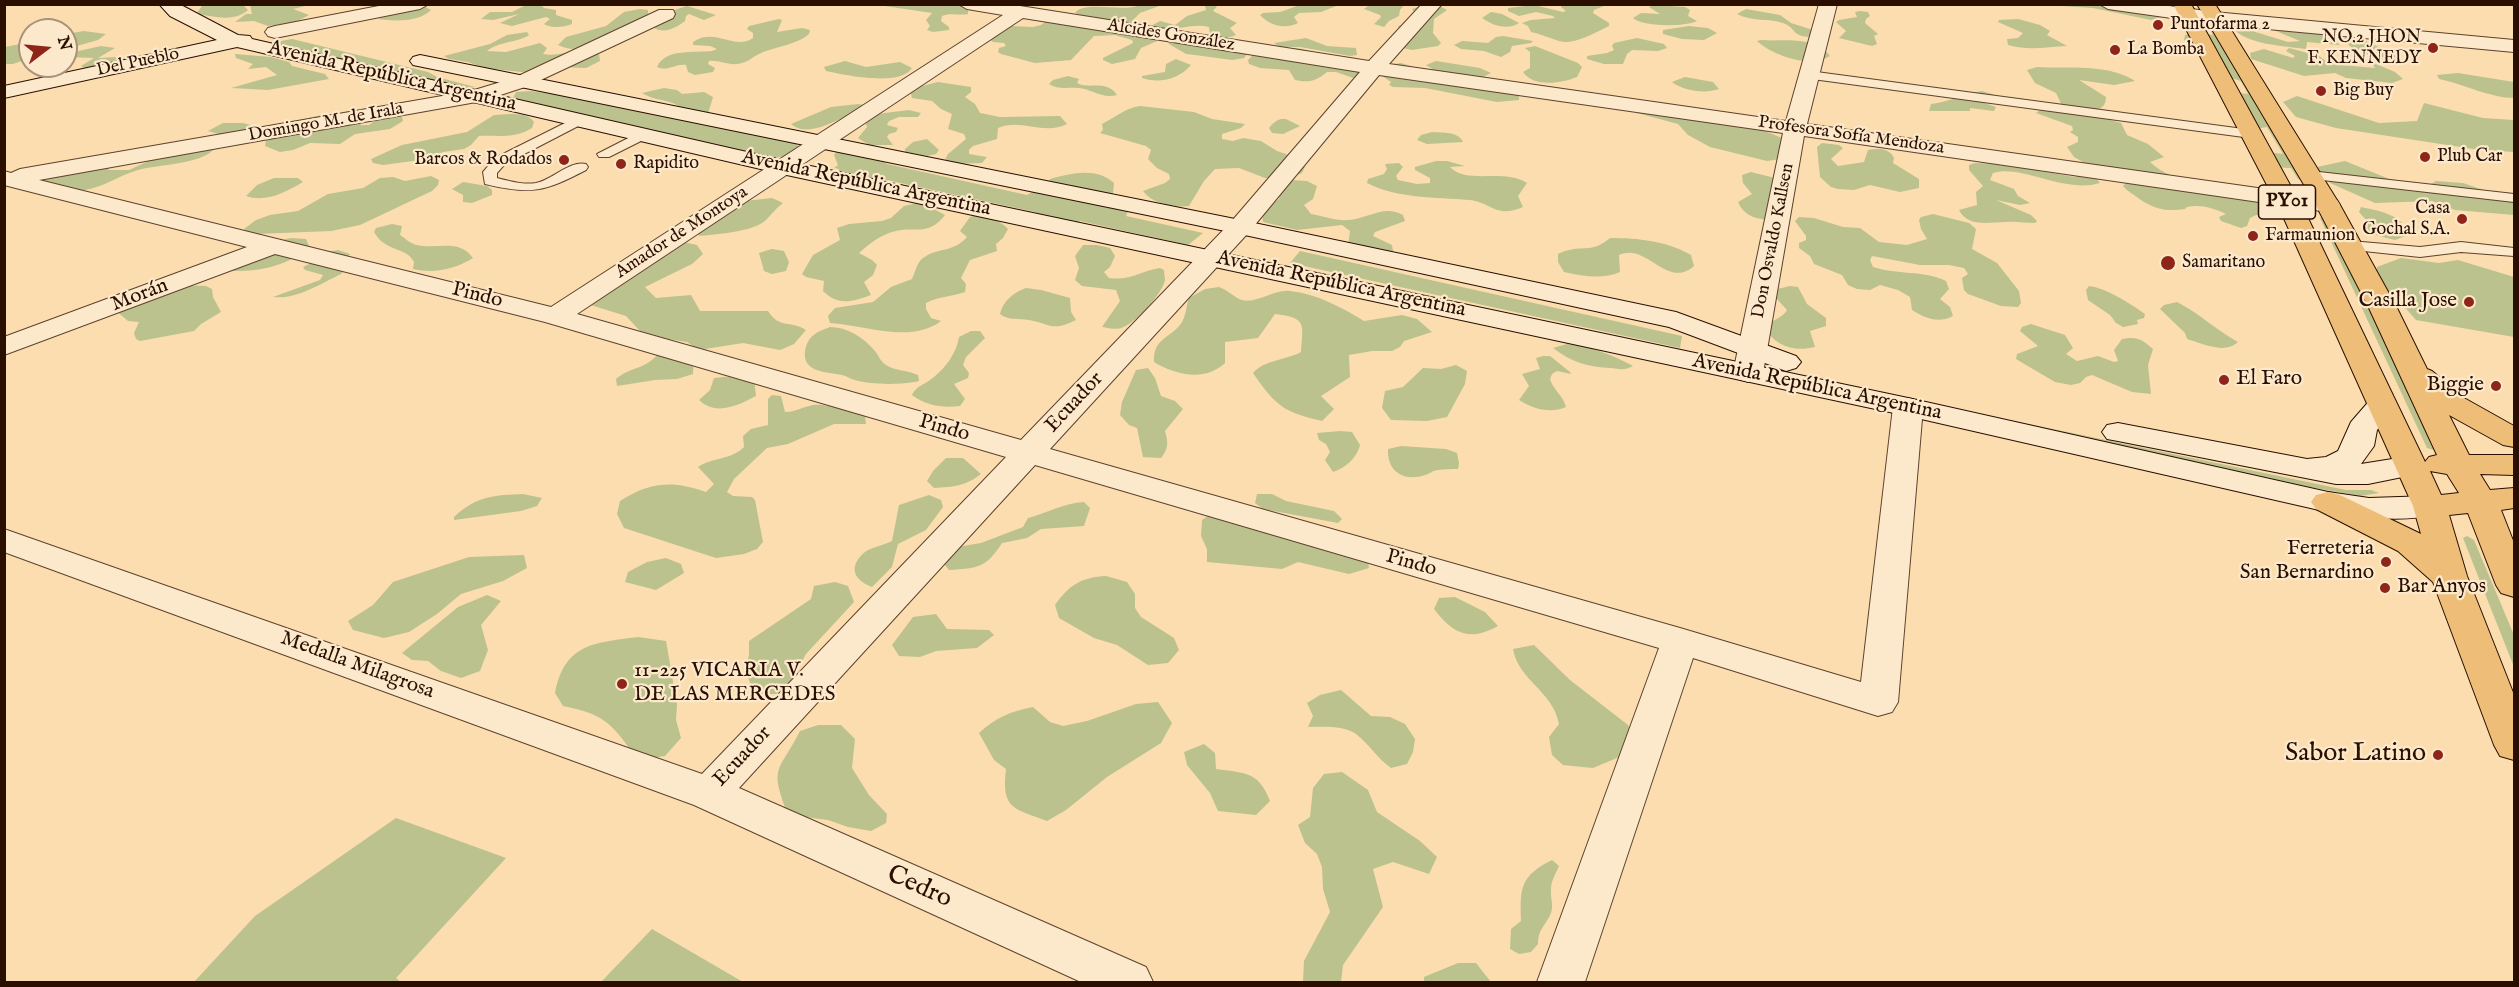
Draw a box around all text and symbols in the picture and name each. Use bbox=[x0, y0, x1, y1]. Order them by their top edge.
place label: Puntofarma 2 bbox=[2170, 14, 2270, 36]
street label: Alcides González bbox=[1106, 15, 1236, 57]
north arrow bbox=[18, 18, 78, 78]
marker: Puntofarma 2 bbox=[2151, 18, 2165, 32]
place label: NO.2 JHON F. KENNEDY bbox=[2307, 27, 2421, 70]
text: N bbox=[52, 34, 75, 53]
street label: Avenida República Argentina bbox=[265, 36, 519, 118]
place label: La Bomba bbox=[2127, 39, 2204, 61]
marker: NO.2 JHON F. KENNEDY bbox=[2426, 41, 2440, 55]
marker: La Bomba bbox=[2108, 43, 2122, 57]
street label: Del Pueblo bbox=[95, 44, 181, 82]
place label: Big Buy bbox=[2333, 80, 2394, 102]
marker: Big Buy bbox=[2314, 84, 2328, 98]
street label: Domingo M. de Irala bbox=[247, 99, 405, 147]
street label: Profesora Sofía Mendoza bbox=[1757, 112, 1945, 160]
street label: Avenida República Argentina bbox=[739, 145, 993, 223]
place label: Plub Car bbox=[2437, 146, 2502, 168]
place label: Barcos & Rodados bbox=[414, 149, 552, 171]
marker: Plub Car bbox=[2418, 150, 2432, 164]
marker: Barcos & Rodados bbox=[557, 153, 571, 167]
place label: Rapidito bbox=[633, 153, 699, 175]
marker: Rapidito bbox=[614, 157, 628, 171]
street label: Don Osvaldo Kallsen bbox=[1748, 162, 1800, 320]
street label: Amador de Montoya bbox=[612, 182, 752, 284]
road number: PY01 bbox=[2258, 185, 2316, 219]
place label: Casa Gochal S.A. bbox=[2362, 198, 2450, 240]
marker: Casa Gochal S.A. bbox=[2455, 212, 2469, 226]
place label: Farmaunion bbox=[2265, 225, 2355, 247]
marker: Farmaunion bbox=[2246, 229, 2260, 243]
street label: Avenida República Argentina bbox=[1214, 246, 1468, 324]
place label: Samaritano bbox=[2182, 252, 2265, 274]
marker: Samaritano bbox=[2159, 254, 2177, 272]
street label: Morán bbox=[108, 274, 172, 318]
street label: Pindo bbox=[449, 278, 505, 314]
place label: Casilla Jose bbox=[2358, 289, 2457, 315]
marker: Casilla Jose bbox=[2462, 295, 2476, 309]
street label: Avenida República Argentina bbox=[1690, 349, 1944, 427]
street label: Ecuador bbox=[1041, 367, 1109, 439]
place label: El Faro bbox=[2236, 367, 2302, 393]
marker: El Faro bbox=[2217, 373, 2231, 387]
place label: Biggie bbox=[2427, 373, 2484, 399]
marker: Biggie bbox=[2489, 379, 2503, 393]
street label: Pindo bbox=[916, 410, 972, 448]
place label: Ferreteria San Bernardino bbox=[2240, 537, 2374, 587]
street label: Pindo bbox=[1383, 545, 1439, 583]
marker: Ferreteria San Bernardino bbox=[2379, 555, 2393, 569]
place label: Bar Anyos bbox=[2397, 575, 2486, 601]
marker: Bar Anyos bbox=[2378, 581, 2392, 595]
street label: Medalla Milagrosa bbox=[277, 627, 437, 705]
place label: 11-225 VICARIA V. DE LAS MERCEDES bbox=[634, 659, 836, 709]
marker: 11-225 VICARIA V. DE LAS MERCEDES bbox=[615, 677, 629, 691]
street label: Ecuador bbox=[709, 721, 777, 793]
place label: Sabor Latino bbox=[2285, 739, 2426, 771]
marker: Sabor Latino bbox=[2431, 748, 2445, 762]
street label: Cedro bbox=[882, 860, 956, 916]

